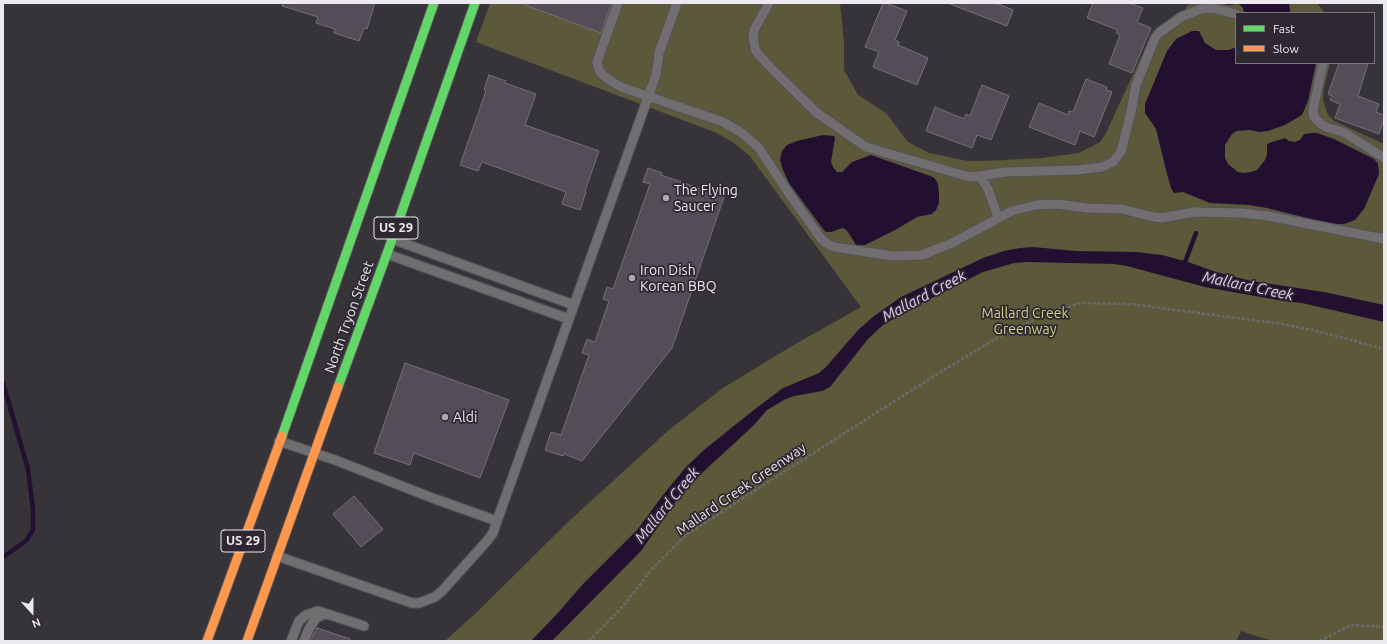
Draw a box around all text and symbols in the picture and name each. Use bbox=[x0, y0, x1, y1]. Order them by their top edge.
legend bbox=[1235, 12, 1375, 64]
text: Fast bbox=[1273, 22, 1295, 35]
text: Slow bbox=[1273, 42, 1299, 55]
place label: The Flying Saucer bbox=[674, 182, 738, 214]
marker: The Flying Saucer bbox=[661, 193, 671, 203]
road number: US 29 bbox=[374, 217, 418, 239]
street label: North Tryon Street bbox=[321, 259, 377, 375]
place label: Iron Dish Korean BBQ bbox=[640, 262, 717, 294]
water label: Mallard Creek bbox=[879, 266, 969, 326]
water label: Mallard Creek bbox=[1201, 268, 1295, 304]
marker: Iron Dish Korean BBQ bbox=[627, 273, 637, 283]
park label: Mallard Creek Greenway bbox=[981, 305, 1069, 338]
place label: Aldi bbox=[453, 409, 477, 425]
marker: Aldi bbox=[440, 412, 450, 422]
street label: Mallard Creek Greenway bbox=[673, 439, 809, 539]
water label: Mallard Creek bbox=[631, 463, 703, 547]
road number: US 29 bbox=[221, 530, 265, 552]
north arrow bbox=[12, 592, 52, 632]
text: N bbox=[30, 616, 42, 630]

